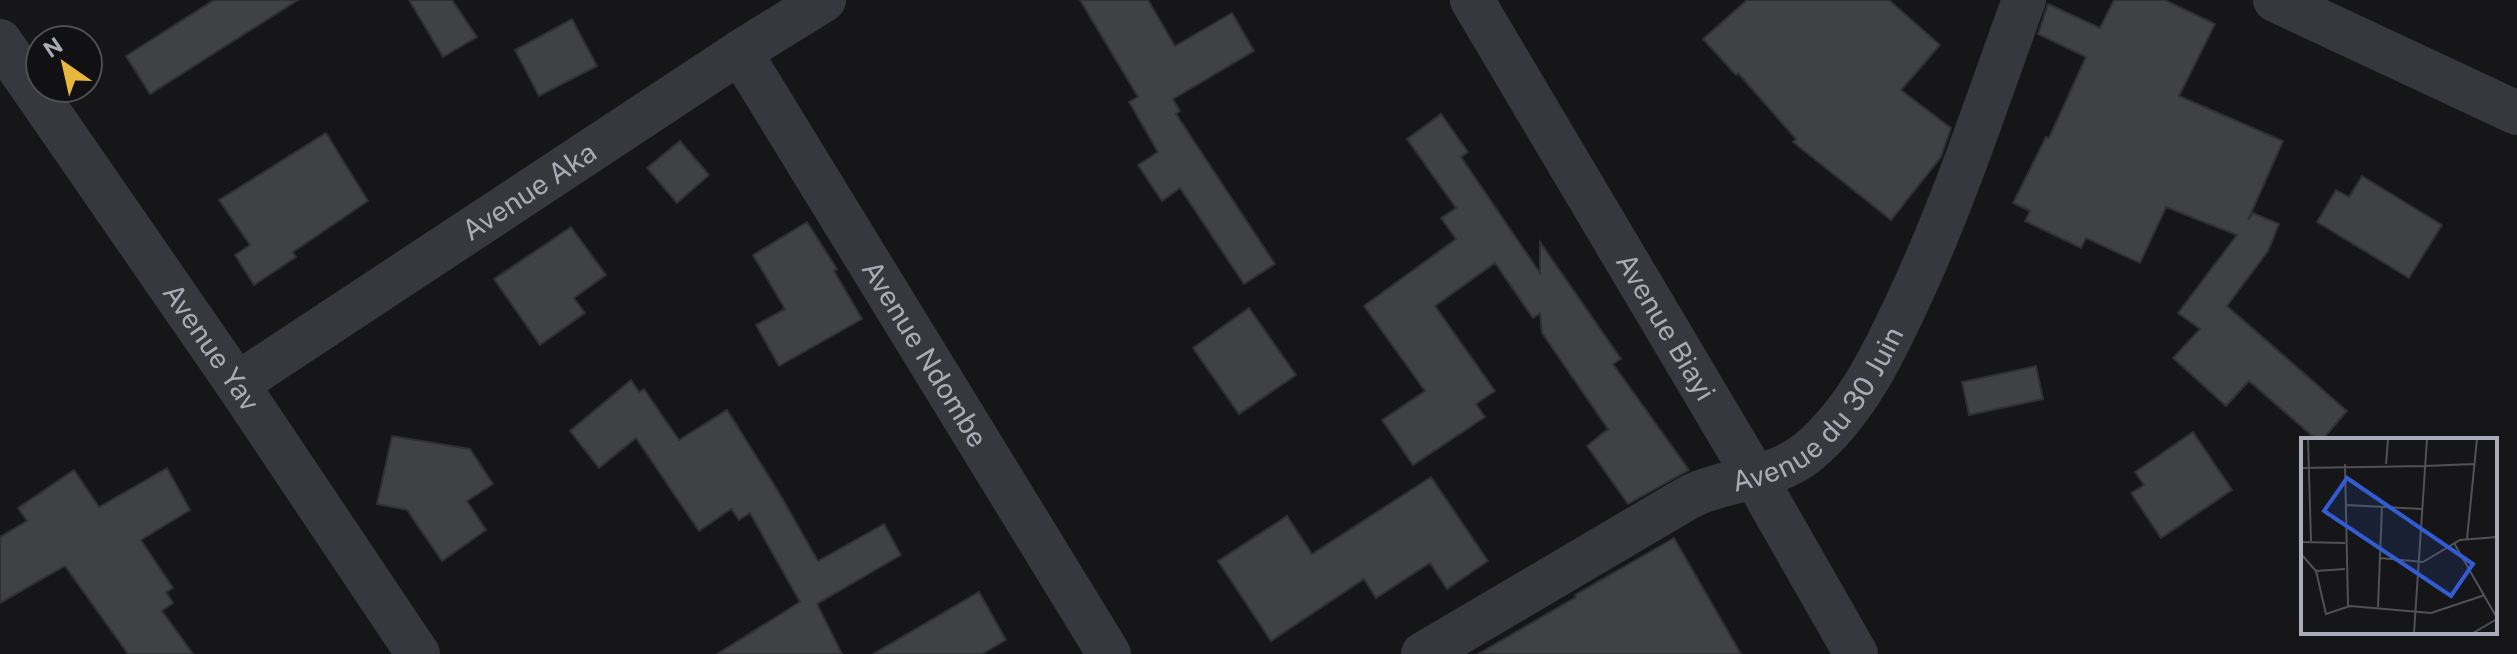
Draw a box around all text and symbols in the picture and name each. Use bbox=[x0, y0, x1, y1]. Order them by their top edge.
north arrow bbox=[24, 24, 104, 104]
text: N bbox=[38, 32, 67, 63]
street label: Avenue Aka bbox=[456, 135, 602, 247]
street label: Avenue Biayi bbox=[1610, 247, 1723, 406]
street label: Avenue Ndombe bbox=[856, 254, 995, 453]
street label: Avenue Yav bbox=[156, 277, 267, 417]
street label: Avenue du 30 Juin bbox=[1728, 321, 1909, 498]
inset map bbox=[2301, 438, 2497, 634]

